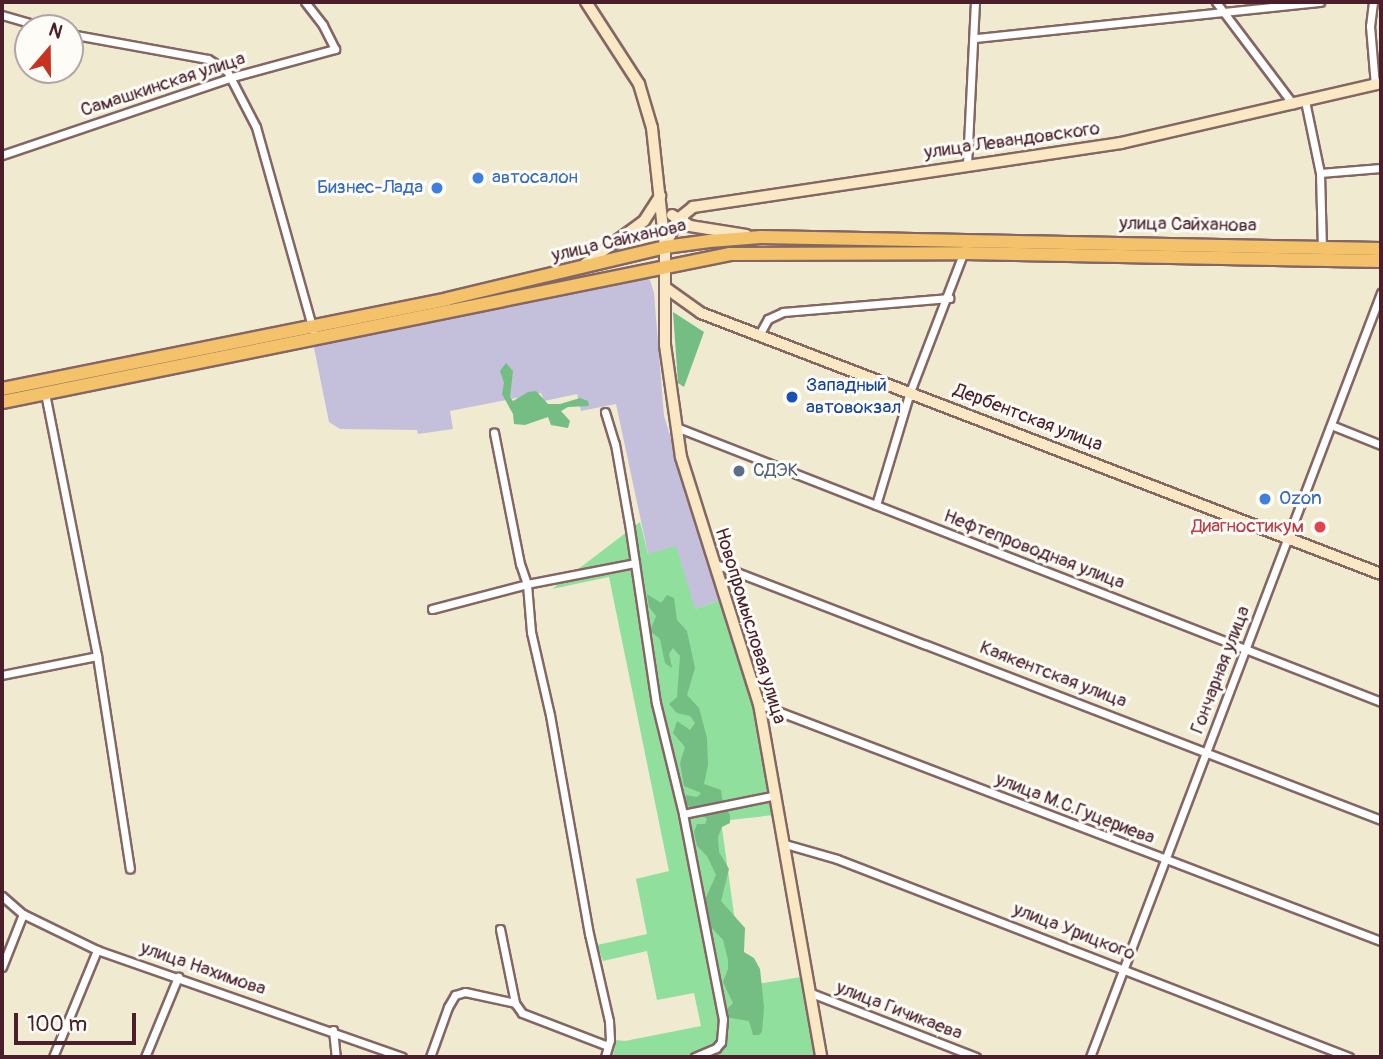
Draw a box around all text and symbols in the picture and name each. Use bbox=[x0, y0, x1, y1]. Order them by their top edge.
north arrow bbox=[14, 14, 84, 84]
text: N bbox=[45, 18, 66, 45]
street label: Самашкинская улица bbox=[78, 48, 248, 122]
street label: улица Левандовского bbox=[923, 117, 1101, 165]
place label: автосалон bbox=[492, 167, 578, 189]
marker: автосалон bbox=[470, 170, 486, 186]
place label: Бизнес-Лада bbox=[317, 177, 423, 199]
marker: Бизнес-Лада bbox=[429, 180, 445, 196]
street label: улица Сайханова bbox=[1119, 212, 1257, 238]
street label: улица Сайханова bbox=[550, 214, 688, 268]
place label: Западный автовокзал bbox=[806, 375, 901, 419]
street label: Дербентская улица bbox=[950, 379, 1106, 457]
marker: Западный автовокзал bbox=[784, 389, 800, 405]
place label: СДЭК bbox=[753, 460, 798, 482]
marker: СДЭК bbox=[731, 463, 747, 479]
place label: Ozon bbox=[1279, 488, 1322, 510]
marker: Ozon bbox=[1257, 491, 1273, 507]
street label: Нефтепроводная улица bbox=[940, 505, 1128, 595]
place label: Диагностикум bbox=[1191, 516, 1304, 538]
marker: Диагностикум bbox=[1310, 517, 1330, 537]
street label: Новопромысловая улица bbox=[709, 525, 791, 727]
street label: Гончарная улица bbox=[1186, 603, 1256, 737]
street label: Каякентская улица bbox=[976, 636, 1130, 714]
street label: улица М.С.Гуцериева bbox=[992, 768, 1158, 850]
street label: улица Урицкого bbox=[1010, 898, 1138, 966]
street label: улица Нахимова bbox=[137, 937, 269, 1001]
street label: улица Гичикаева bbox=[833, 976, 965, 1046]
scale bar bbox=[18, 1000, 140, 1044]
text: 100 m bbox=[27, 1011, 87, 1038]

